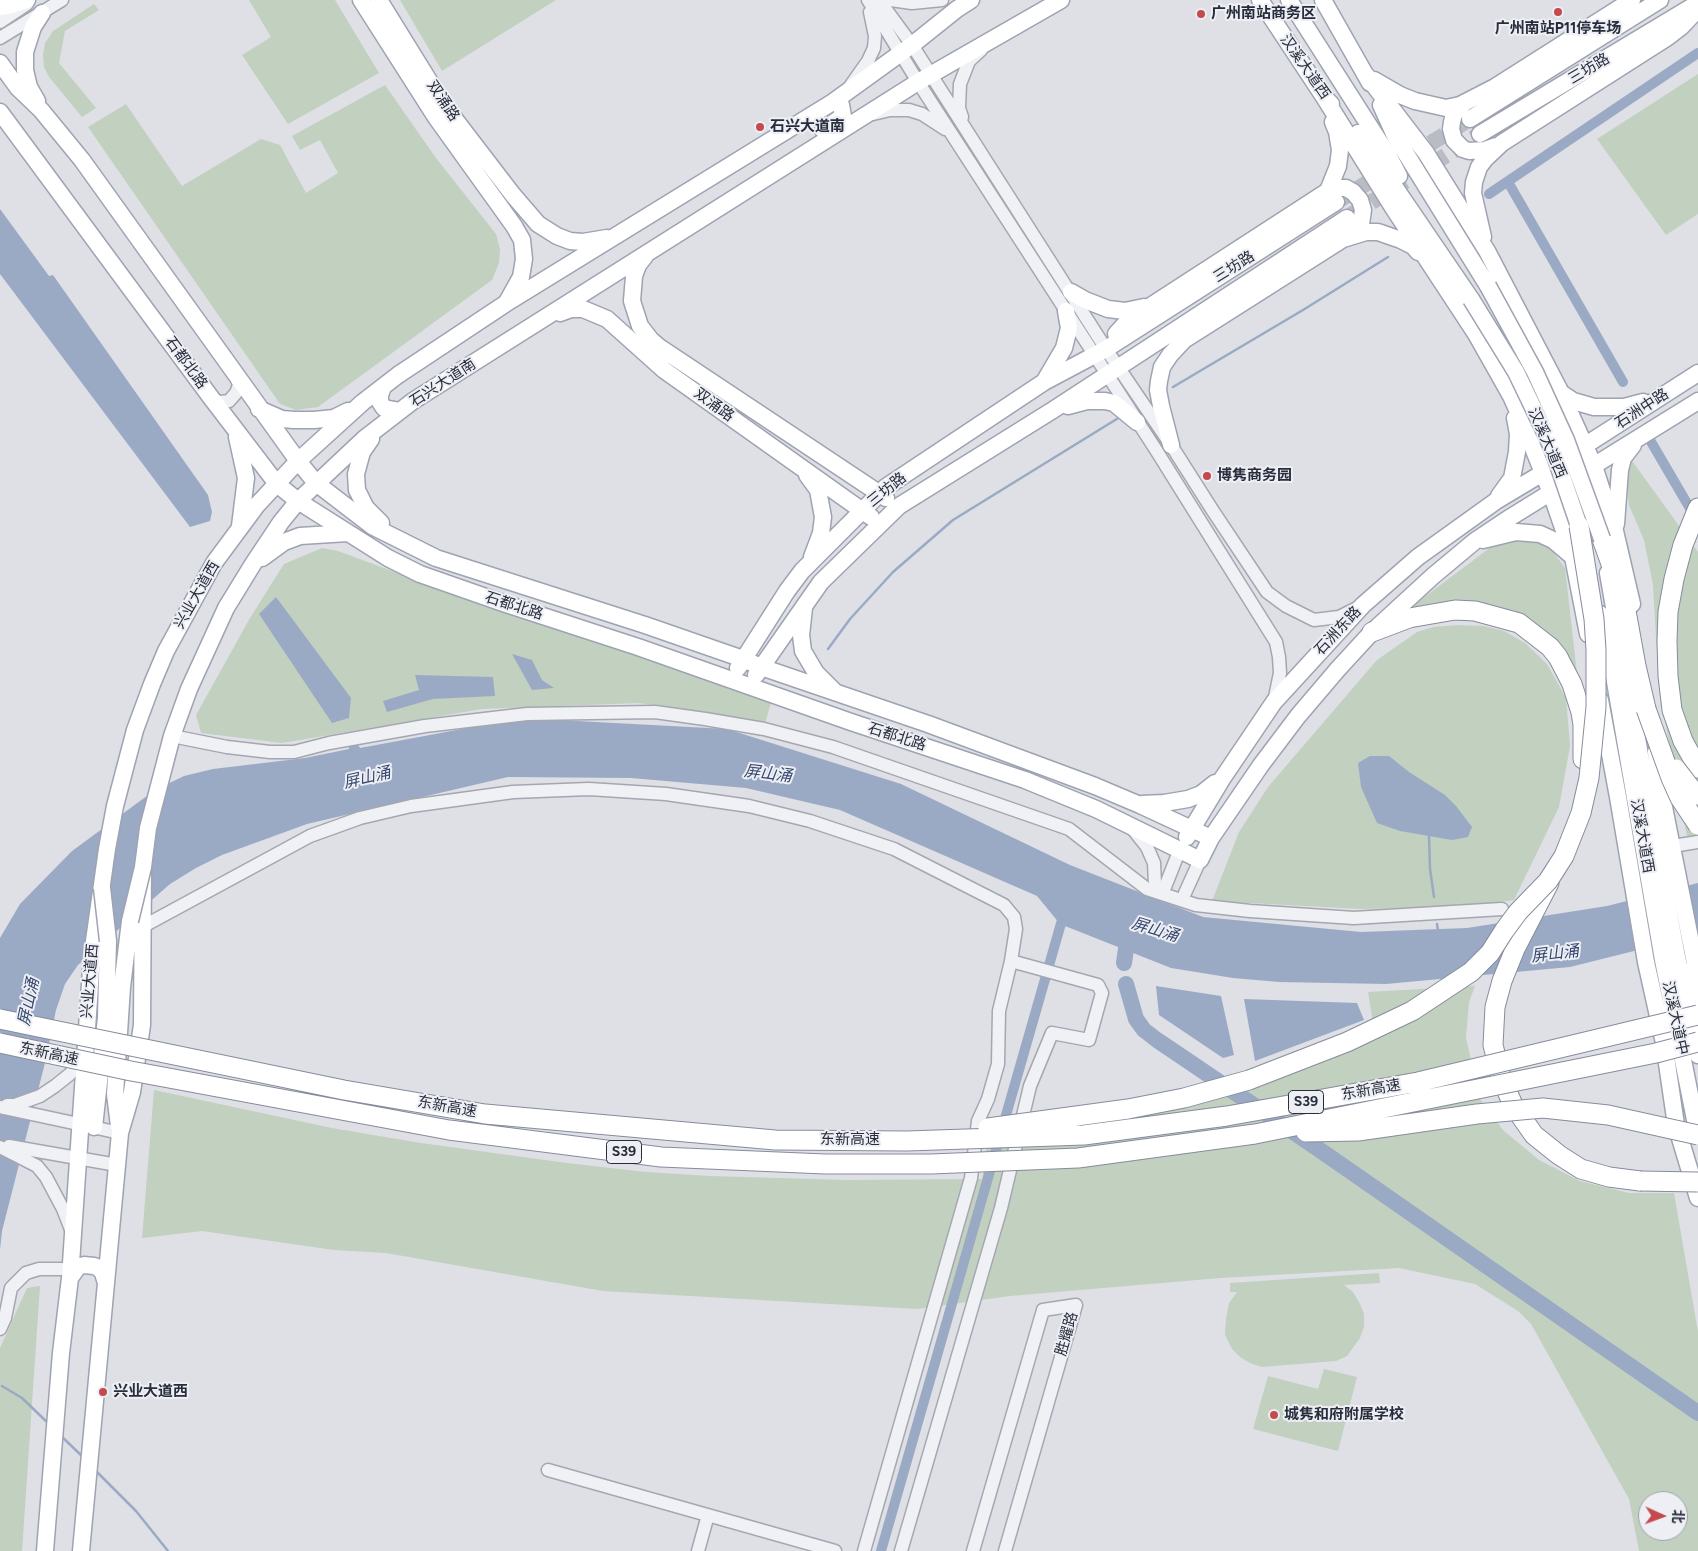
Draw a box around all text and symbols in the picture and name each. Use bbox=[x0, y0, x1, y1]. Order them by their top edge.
place label: 广州南站商务区 bbox=[1211, 5, 1316, 23]
marker: 广州南站P11停车场 bbox=[1552, 6, 1564, 18]
marker: 广州南站商务区 bbox=[1195, 8, 1207, 20]
place label: 广州南站P11停车场 bbox=[1495, 20, 1621, 38]
street label: 汉溪大道西 bbox=[1276, 31, 1334, 103]
street label: 三坊路 bbox=[1565, 50, 1613, 88]
street label: 双涌路 bbox=[423, 77, 463, 125]
place label: 石兴大道南 bbox=[770, 118, 845, 136]
marker: 石兴大道南 bbox=[754, 121, 766, 133]
street label: 三坊路 bbox=[1210, 247, 1258, 287]
street label: 石都北路 bbox=[161, 333, 211, 393]
street label: 石兴大道南 bbox=[407, 355, 479, 411]
street label: 双涌路 bbox=[691, 384, 737, 426]
street label: 石洲中路 bbox=[1612, 385, 1672, 433]
street label: 汉溪大道西 bbox=[1524, 405, 1570, 481]
place label: 博隽商务园 bbox=[1217, 467, 1292, 485]
street label: 三坊路 bbox=[864, 469, 910, 511]
marker: 博隽商务园 bbox=[1201, 470, 1213, 482]
street label: 兴业大道西 bbox=[170, 558, 224, 632]
street label: 石都北路 bbox=[483, 588, 545, 624]
street label: 石洲东路 bbox=[1311, 603, 1365, 659]
street label: 石都北路 bbox=[866, 719, 928, 755]
water label: 屏山涌 bbox=[743, 762, 793, 786]
water label: 屏山涌 bbox=[341, 763, 393, 793]
street label: 汉溪大道西 bbox=[1627, 798, 1657, 874]
water label: 屏山涌 bbox=[1129, 914, 1181, 946]
water label: 屏山涌 bbox=[1530, 942, 1580, 966]
street label: 兴业大道西 bbox=[78, 943, 102, 1019]
water label: 屏山涌 bbox=[15, 977, 43, 1027]
street label: 汉溪大道中 bbox=[1658, 979, 1692, 1057]
street label: 东新高速 bbox=[18, 1039, 80, 1069]
street label: 东新高速 bbox=[1340, 1076, 1402, 1104]
road number: S39 bbox=[1288, 1090, 1324, 1114]
street label: 东新高速 bbox=[416, 1093, 478, 1121]
street label: 东新高速 bbox=[820, 1131, 880, 1149]
road number: S39 bbox=[606, 1140, 642, 1164]
street label: 胜耀路 bbox=[1052, 1310, 1082, 1358]
place label: 兴业大道西 bbox=[113, 1383, 188, 1401]
marker: 兴业大道西 bbox=[97, 1386, 109, 1398]
place label: 城隽和府附属学校 bbox=[1284, 1406, 1404, 1424]
marker: 城隽和府附属学校 bbox=[1268, 1409, 1280, 1421]
north arrow bbox=[1638, 1491, 1688, 1541]
text: 北 bbox=[1669, 1509, 1686, 1524]

